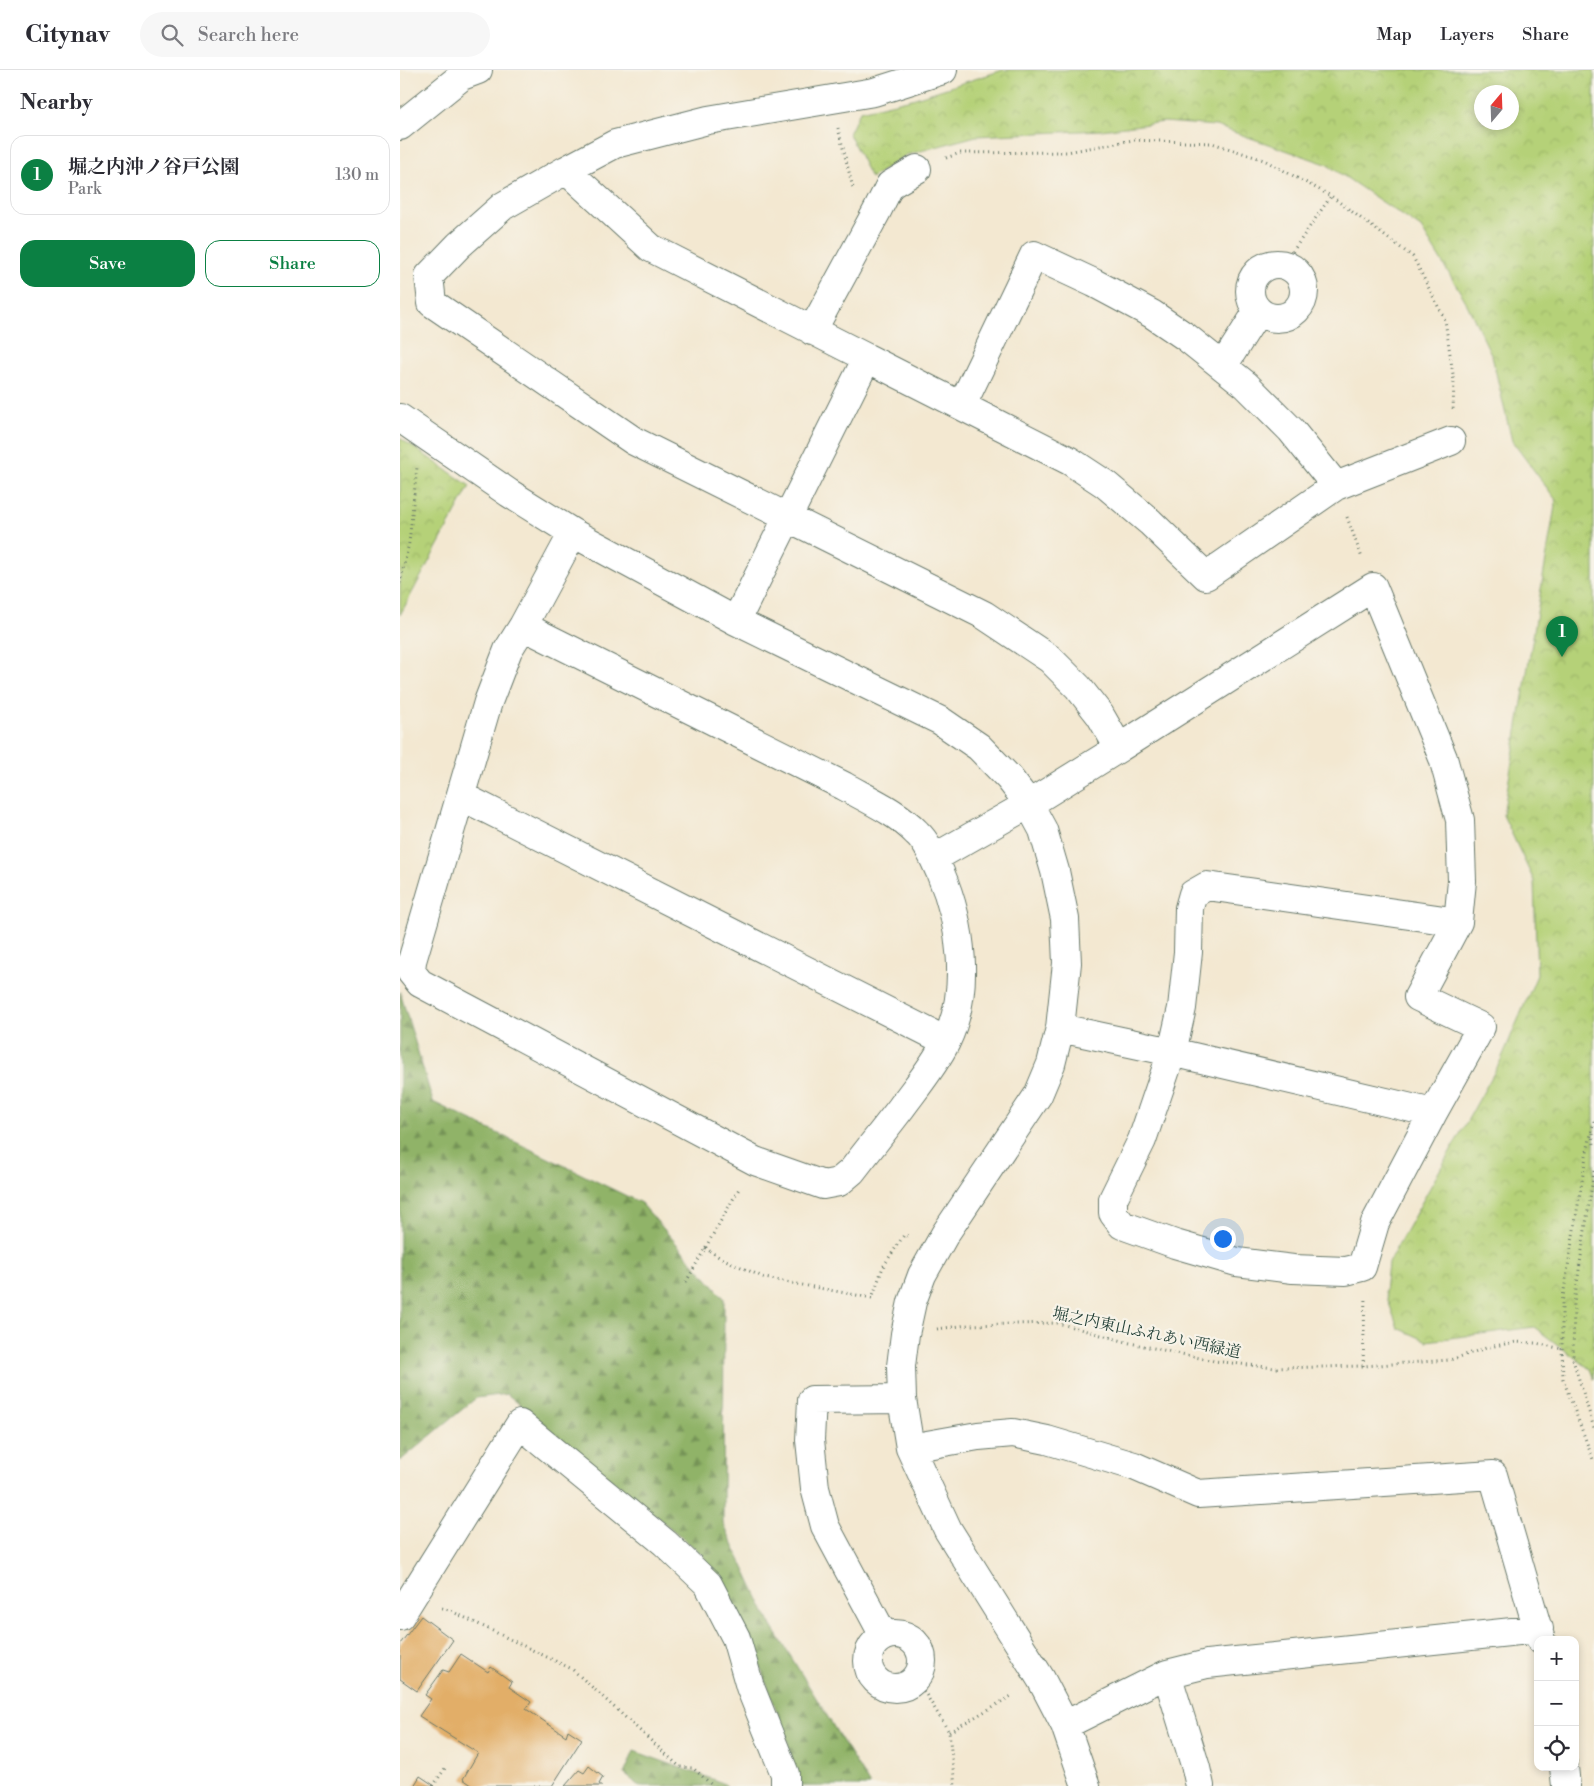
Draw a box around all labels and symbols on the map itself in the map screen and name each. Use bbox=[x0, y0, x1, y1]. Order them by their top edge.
north arrow bbox=[1474, 85, 1519, 130]
pin: 1 bbox=[1546, 616, 1578, 657]
your location bbox=[1210, 1226, 1236, 1252]
street label: 堀之内東山ふれあい西緑道 bbox=[1051, 1303, 1243, 1363]

